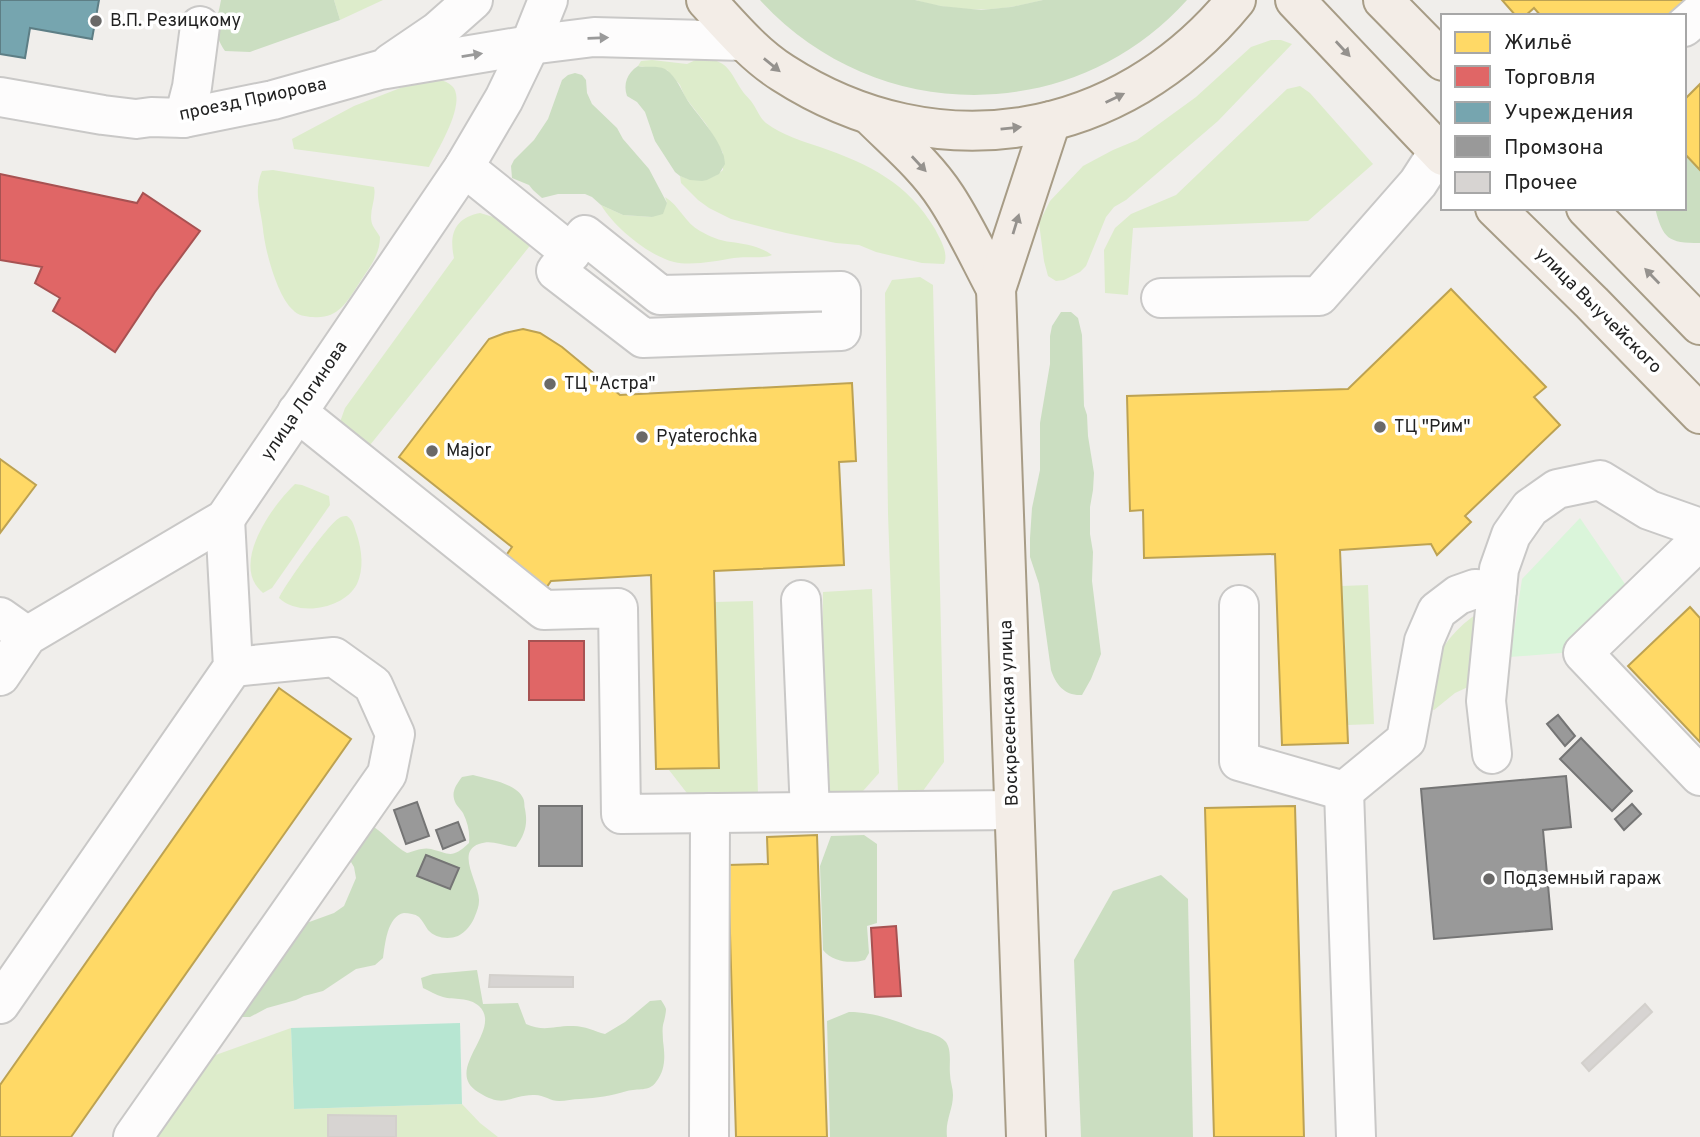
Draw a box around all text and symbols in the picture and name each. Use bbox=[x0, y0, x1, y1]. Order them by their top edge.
place label: В.П. Резицкому bbox=[110, 10, 241, 33]
marker: В.П. Резицкому bbox=[88, 13, 104, 29]
legend bbox=[1441, 14, 1686, 210]
text: Жильё bbox=[1504, 30, 1572, 57]
one-way arrow bbox=[587, 32, 609, 44]
one-way arrow bbox=[1334, 40, 1350, 57]
one-way arrow bbox=[461, 49, 483, 60]
one-way arrow bbox=[763, 57, 781, 72]
text: Торговля bbox=[1504, 65, 1595, 92]
street label: проезд Приорова bbox=[177, 73, 329, 127]
one-way arrow bbox=[1105, 92, 1125, 103]
text: Учреждения bbox=[1504, 100, 1633, 127]
one-way arrow bbox=[1000, 123, 1022, 134]
text: Промзона bbox=[1504, 135, 1603, 162]
one-way arrow bbox=[911, 155, 927, 172]
text: Прочее bbox=[1504, 170, 1577, 197]
one-way arrow bbox=[1012, 213, 1022, 234]
street label: улица Выучейского bbox=[1530, 243, 1666, 379]
one-way arrow bbox=[1645, 268, 1661, 285]
street label: улица Логинова bbox=[257, 337, 353, 465]
place label: ТЦ "Астра" bbox=[564, 373, 656, 396]
marker: ТЦ "Астра" bbox=[542, 376, 558, 392]
place label: ТЦ "Рим" bbox=[1394, 416, 1471, 439]
marker: ТЦ "Рим" bbox=[1372, 419, 1388, 435]
place label: Pyaterochka bbox=[656, 426, 757, 449]
marker: Pyaterochka bbox=[634, 429, 650, 445]
place label: Major bbox=[446, 440, 491, 463]
marker: Major bbox=[424, 443, 440, 459]
street label: Воскресенская улица bbox=[995, 620, 1025, 806]
place label: Подземный гараж bbox=[1503, 868, 1662, 891]
marker: Подземный гараж bbox=[1481, 871, 1497, 887]

